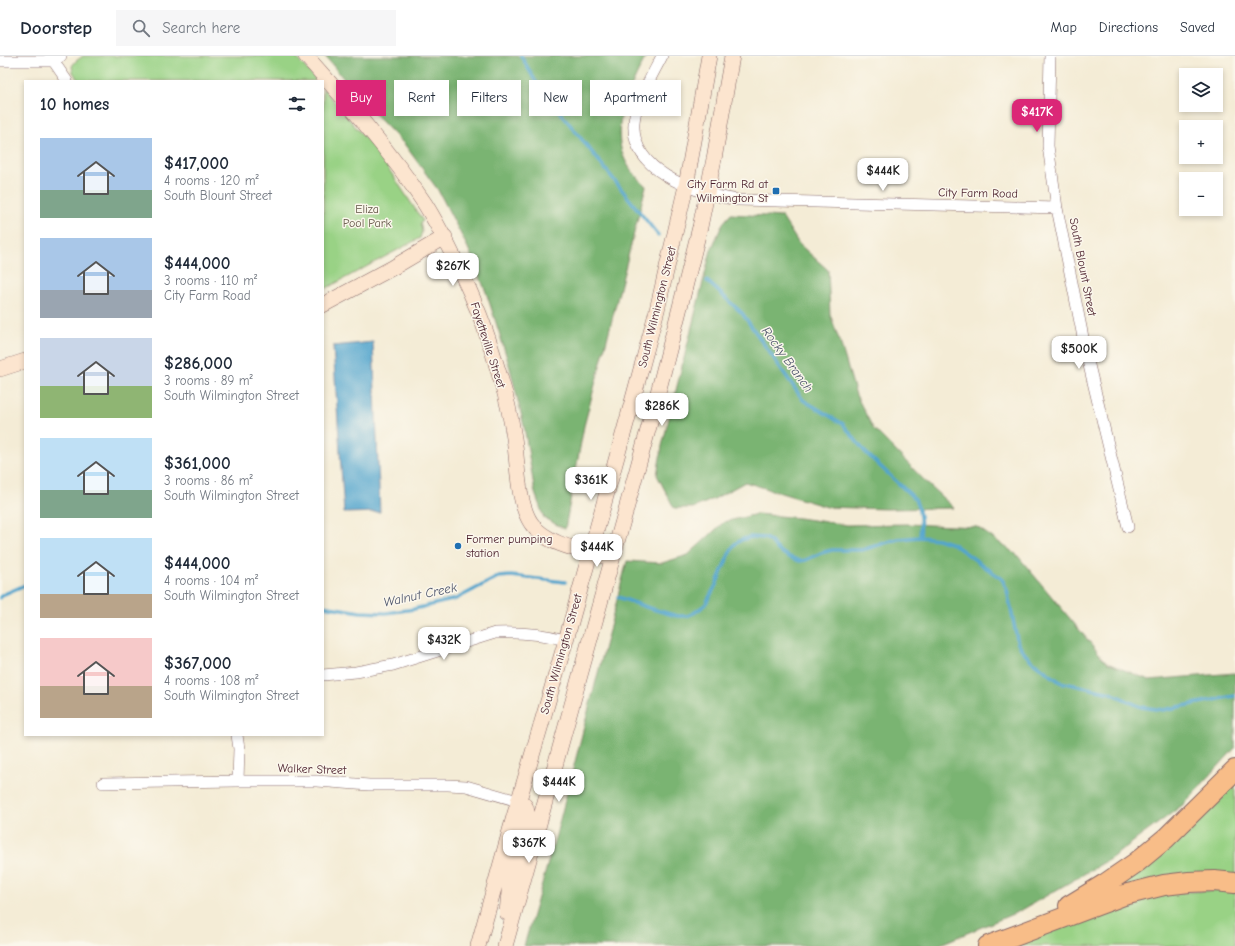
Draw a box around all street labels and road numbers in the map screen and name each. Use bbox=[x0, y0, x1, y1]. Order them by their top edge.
street label: City Farm Road bbox=[938, 185, 1018, 201]
street label: South Blount Street bbox=[1067, 217, 1099, 318]
street label: South Wilmington Street bbox=[635, 244, 679, 369]
street label: Fayetteville Street bbox=[468, 300, 509, 390]
street label: South Wilmington Street bbox=[537, 592, 585, 716]
street label: Walker Street bbox=[277, 761, 347, 777]

